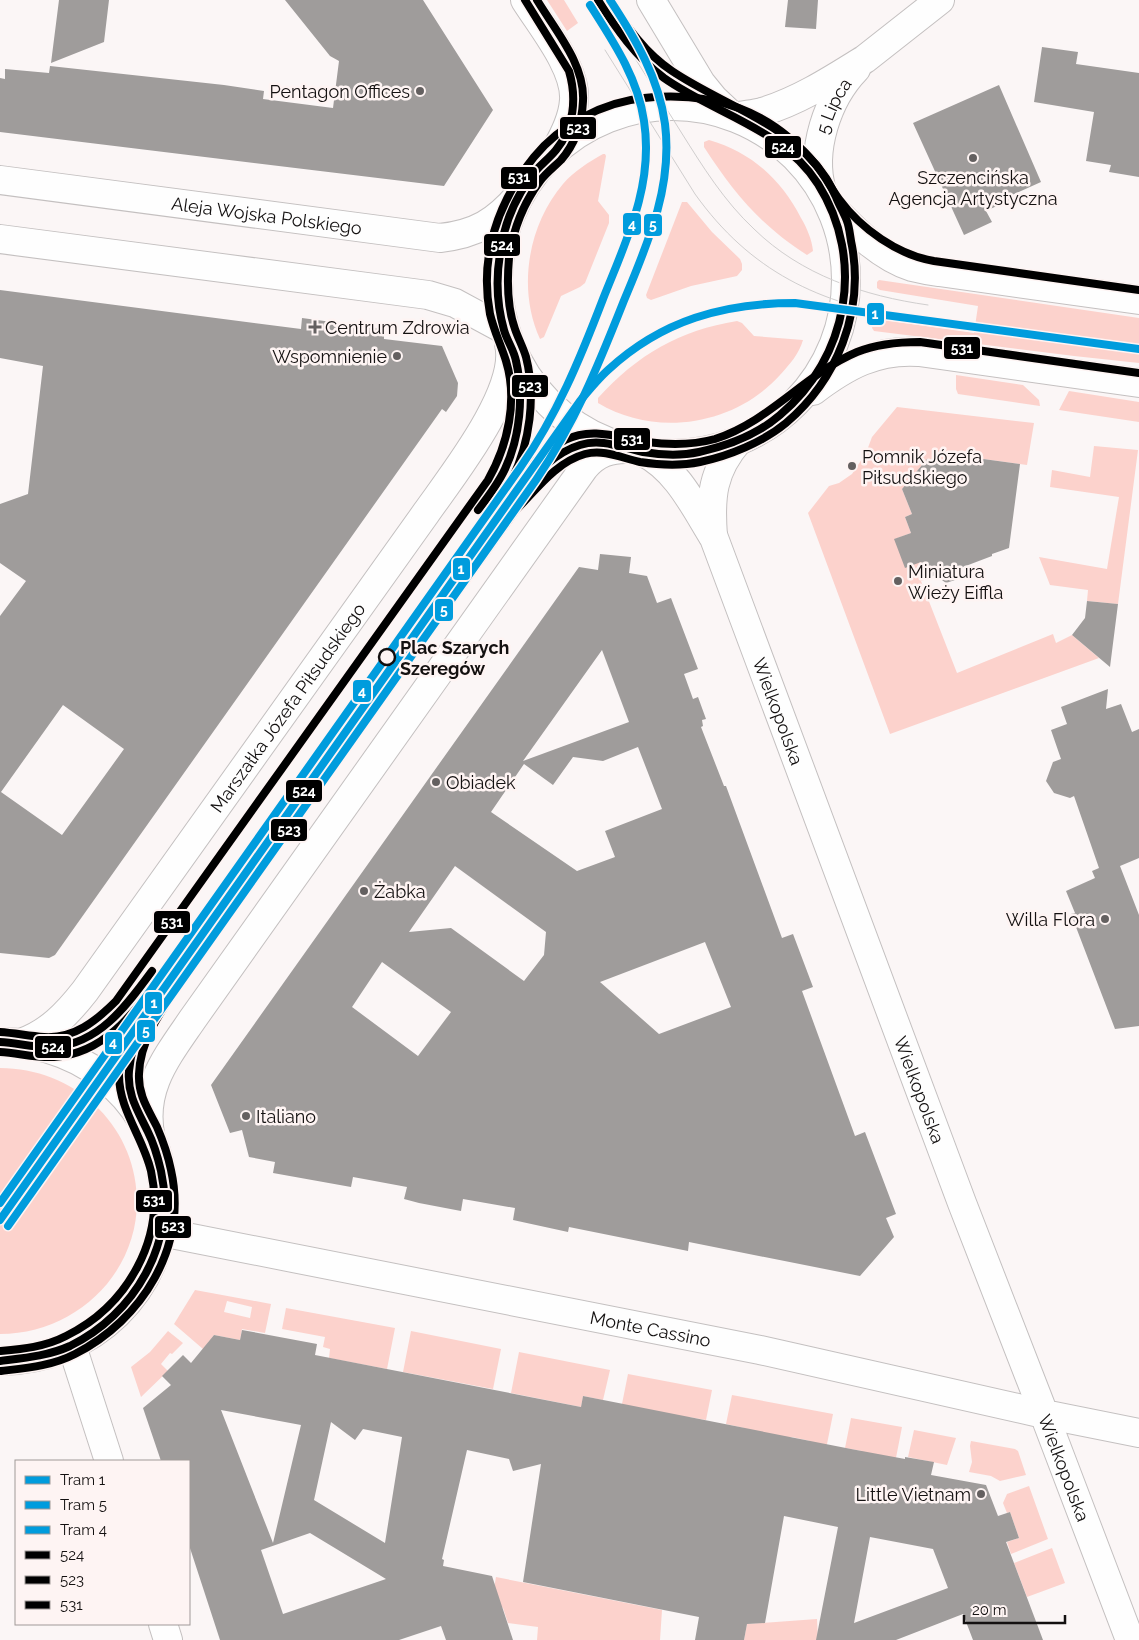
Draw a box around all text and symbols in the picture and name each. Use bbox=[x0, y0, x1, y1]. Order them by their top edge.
street label: 5 Lipca bbox=[812, 74, 855, 136]
place label: Pentagon Offices bbox=[269, 81, 410, 102]
marker: Pentagon Offices bbox=[414, 85, 426, 97]
line badge: 523 bbox=[559, 116, 597, 140]
text: 523 bbox=[566, 120, 590, 136]
line badge: 524 bbox=[764, 135, 802, 159]
text: 524 bbox=[771, 139, 795, 155]
marker: Szczencińska Agencja Artystyczna bbox=[967, 152, 979, 164]
line badge: 531 bbox=[500, 166, 538, 190]
place label: Szczencińska Agencja Artystyczna bbox=[888, 167, 1058, 209]
text: 531 bbox=[508, 169, 530, 185]
street label: Aleja Wojska Polskiego bbox=[170, 192, 363, 238]
line badge: 4 bbox=[622, 212, 642, 236]
line badge: 5 bbox=[643, 213, 663, 237]
text: 4 bbox=[628, 216, 636, 232]
text: 5 bbox=[649, 217, 657, 233]
line badge: 524 bbox=[483, 233, 521, 257]
text: 524 bbox=[490, 237, 514, 253]
line badge: 1 bbox=[866, 302, 885, 326]
text: 1 bbox=[872, 306, 879, 322]
place label: Centrum Zdrowia bbox=[325, 317, 470, 338]
marker: Centrum Zdrowia bbox=[309, 321, 321, 333]
line badge: 531 bbox=[943, 336, 981, 360]
text: 531 bbox=[951, 340, 973, 356]
place label: Wspomnienie bbox=[272, 346, 387, 367]
marker: Wspomnienie bbox=[391, 350, 403, 362]
line badge: 523 bbox=[511, 374, 549, 398]
text: 523 bbox=[518, 378, 542, 394]
line badge: 531 bbox=[613, 427, 651, 451]
text: 531 bbox=[621, 431, 643, 447]
place label: Pomnik Józefa Piłsudskiego bbox=[862, 446, 982, 488]
marker: Pomnik Józefa Piłsudskiego bbox=[846, 460, 858, 472]
line badge: 1 bbox=[452, 557, 471, 581]
text: 1 bbox=[458, 561, 465, 577]
place label: Miniatura Wieży Eiffla bbox=[908, 561, 1003, 603]
marker: Miniatura Wieży Eiffla bbox=[892, 575, 904, 587]
street label: Marszałka Józefa Piłsudskiego bbox=[206, 598, 369, 816]
line badge: 5 bbox=[434, 598, 454, 622]
text: 5 bbox=[440, 602, 448, 618]
place label: Plac Szarych Szeregów bbox=[400, 637, 509, 679]
marker: Plac Szarych Szeregów bbox=[378, 648, 396, 666]
street label: Wielkopolska bbox=[749, 655, 808, 768]
line badge: 4 bbox=[352, 679, 372, 703]
text: 4 bbox=[358, 683, 366, 699]
place label: Obiadek bbox=[446, 772, 516, 793]
marker: Obiadek bbox=[430, 776, 442, 788]
line badge: 524 bbox=[285, 779, 323, 803]
text: 524 bbox=[292, 783, 316, 799]
line badge: 523 bbox=[270, 818, 308, 842]
text: 523 bbox=[277, 822, 301, 838]
place label: Żabka bbox=[374, 881, 426, 902]
marker: Żabka bbox=[358, 885, 370, 897]
place label: Willa Flora bbox=[1006, 909, 1095, 930]
line badge: 531 bbox=[153, 910, 191, 934]
marker: Willa Flora bbox=[1099, 913, 1111, 925]
text: 531 bbox=[161, 914, 183, 930]
line badge: 1 bbox=[144, 991, 163, 1015]
text: 1 bbox=[151, 995, 158, 1011]
line badge: 5 bbox=[136, 1019, 156, 1043]
text: 5 bbox=[142, 1023, 150, 1039]
line badge: 4 bbox=[104, 1031, 123, 1055]
street label: Wielkopolska bbox=[890, 1033, 949, 1146]
text: 4 bbox=[109, 1034, 117, 1050]
line badge: 524 bbox=[34, 1035, 72, 1059]
text: 524 bbox=[41, 1039, 65, 1055]
place label: Italiano bbox=[256, 1106, 316, 1127]
marker: Italiano bbox=[240, 1110, 252, 1122]
line badge: 531 bbox=[135, 1189, 173, 1213]
text: 531 bbox=[143, 1192, 165, 1208]
line badge: 523 bbox=[154, 1215, 192, 1239]
text: 523 bbox=[161, 1218, 185, 1234]
street label: Monte Cassino bbox=[588, 1306, 713, 1351]
street label: Wielkopolska bbox=[1035, 1411, 1094, 1524]
legend bbox=[15, 1460, 190, 1625]
text: Tram 1 bbox=[60, 1471, 106, 1489]
place label: Little Vietnam bbox=[856, 1484, 971, 1505]
marker: Little Vietnam bbox=[975, 1488, 987, 1500]
text: Tram 5 bbox=[60, 1496, 107, 1514]
text: Tram 4 bbox=[60, 1521, 107, 1539]
text: 524 bbox=[60, 1546, 84, 1564]
text: 523 bbox=[60, 1571, 84, 1589]
scale bar bbox=[964, 1592, 1065, 1624]
text: 531 bbox=[60, 1596, 83, 1614]
text: 20 m bbox=[972, 1601, 1007, 1619]

